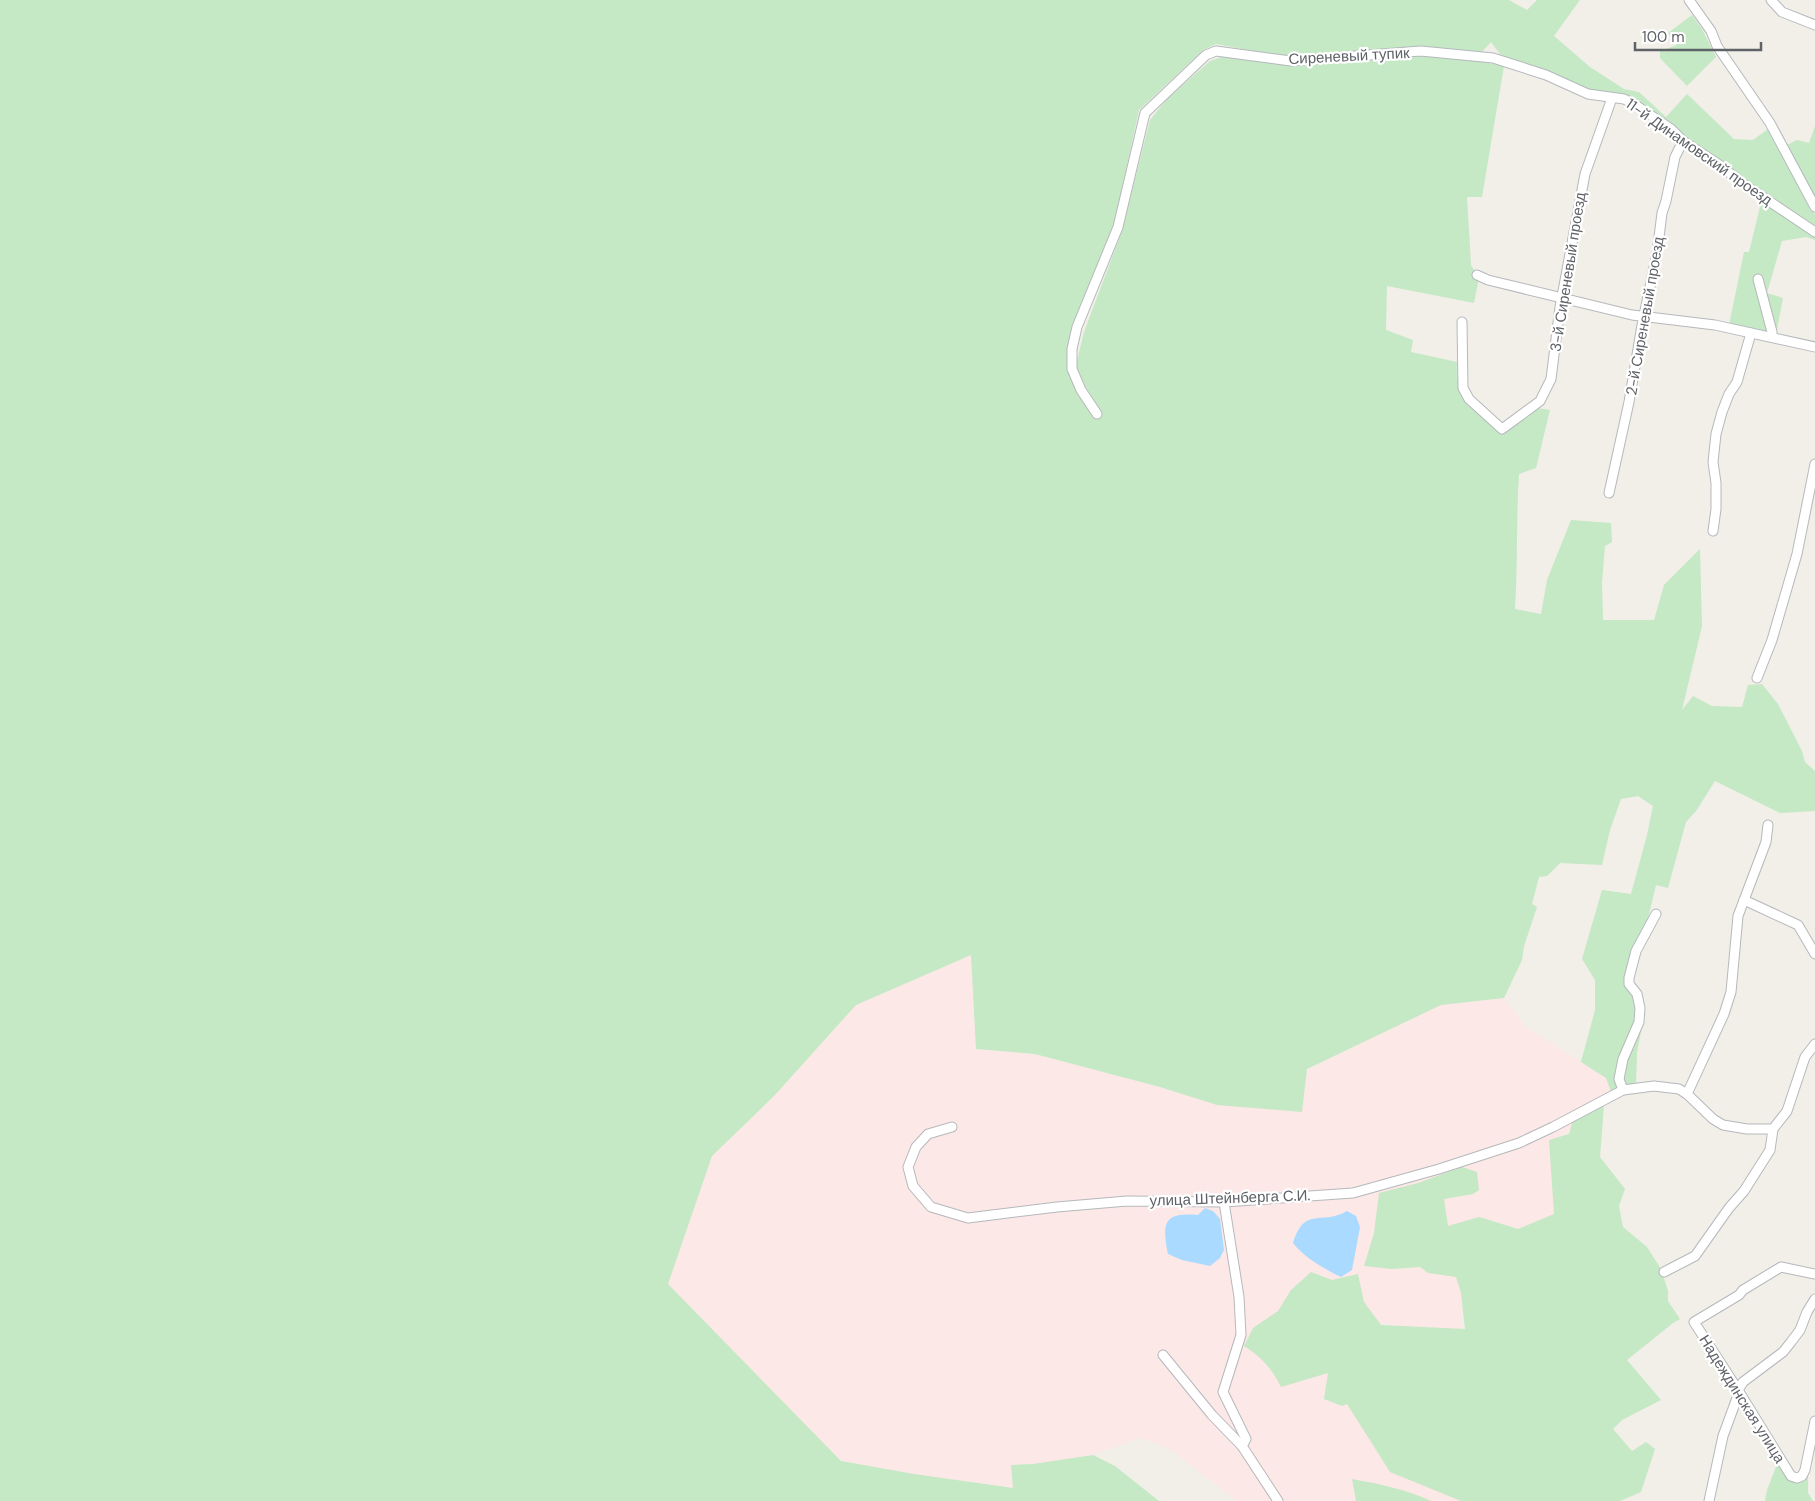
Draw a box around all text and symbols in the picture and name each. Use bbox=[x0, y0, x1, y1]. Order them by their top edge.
scale bar bbox=[1635, 20, 1761, 52]
text: 100 m bbox=[1642, 27, 1685, 47]
street label: Сиреневый тупик bbox=[1288, 43, 1410, 69]
street label: 11-й Динамовский проезд bbox=[1622, 94, 1776, 210]
street label: 3-й Сиреневый проезд bbox=[1546, 191, 1591, 353]
street label: 2-й Сиреневый проезд bbox=[1621, 235, 1669, 397]
street label: улица Штейнберга С.И. bbox=[1149, 1185, 1311, 1211]
street label: Надеждинская улица bbox=[1694, 1331, 1790, 1467]

